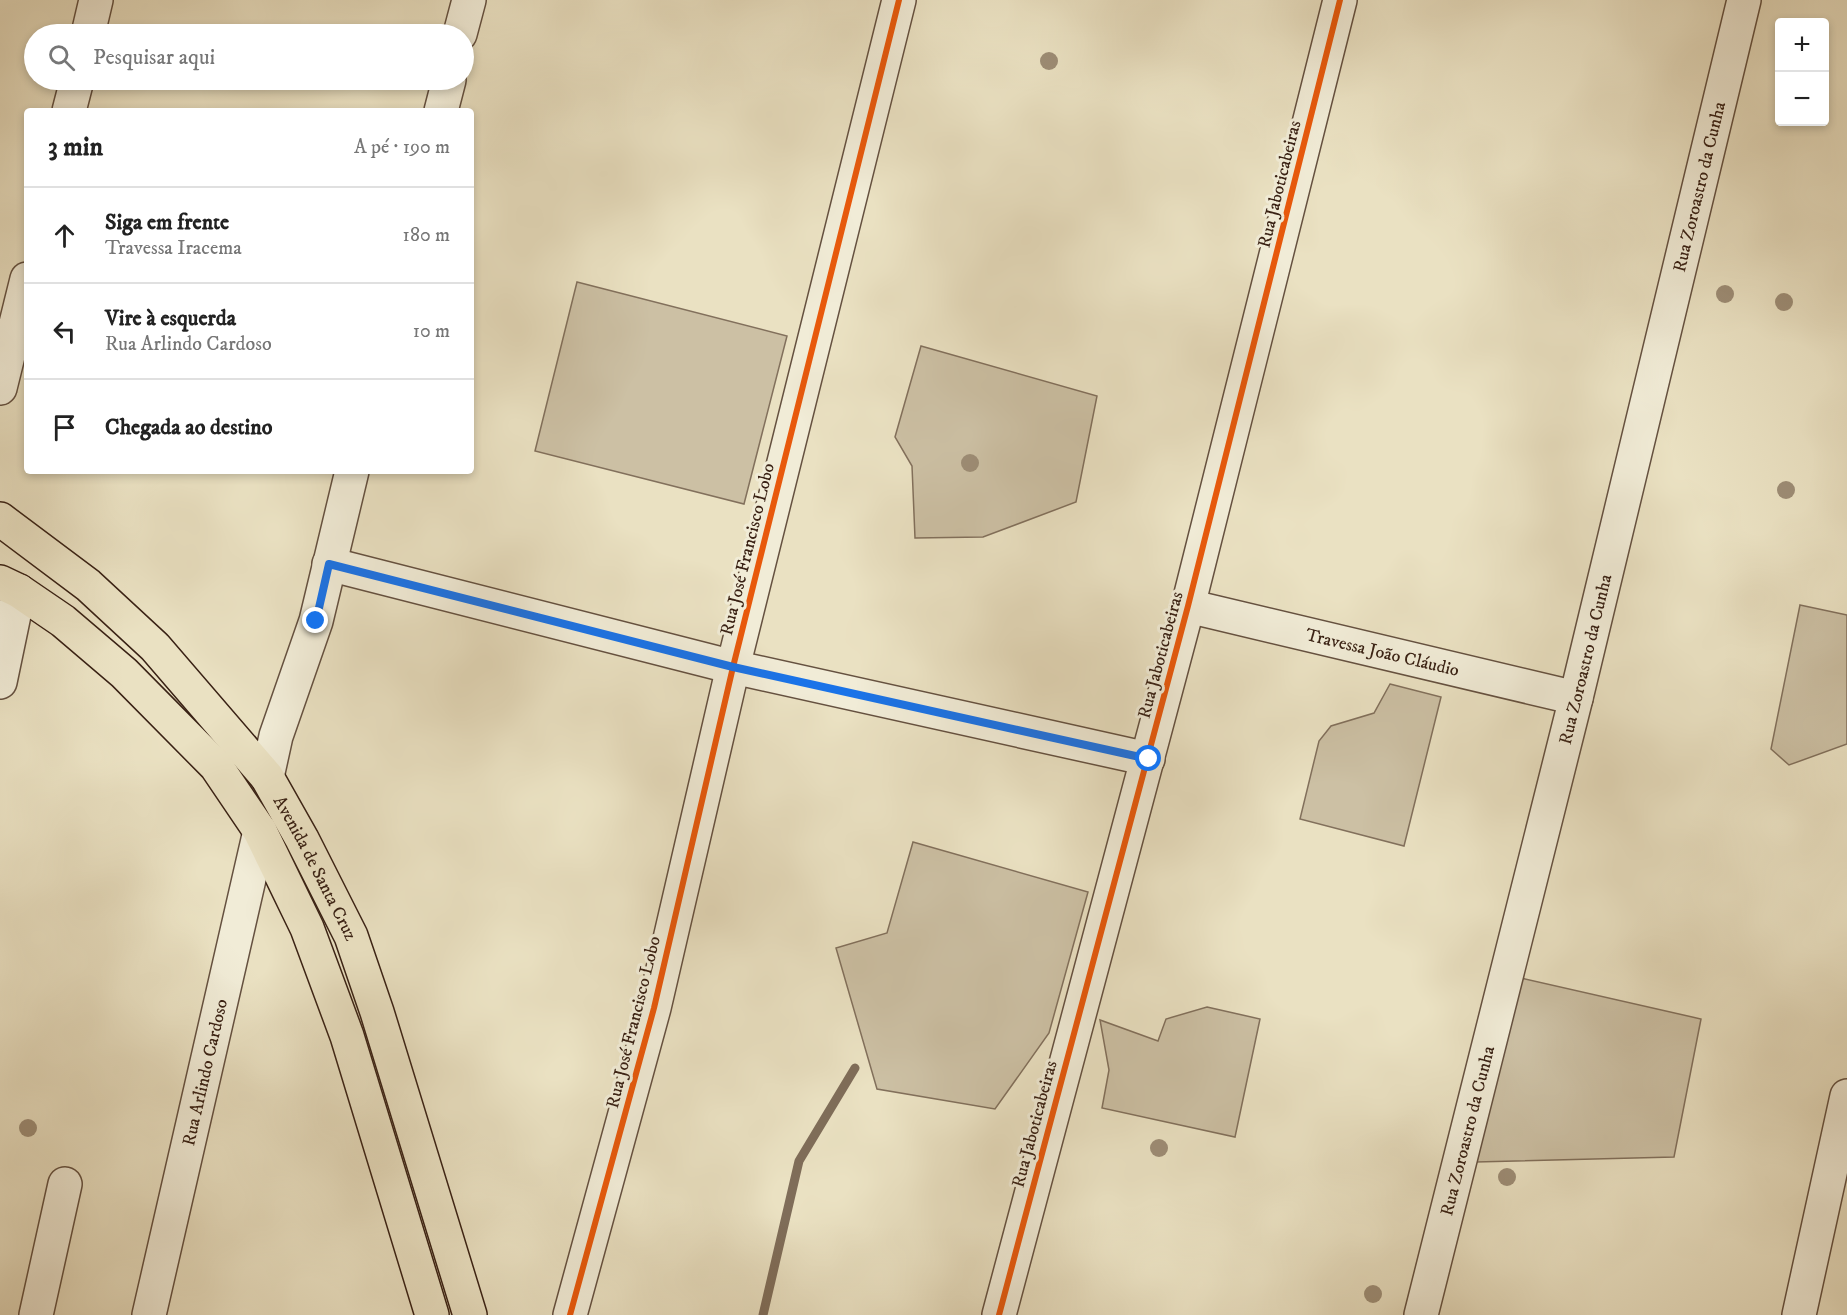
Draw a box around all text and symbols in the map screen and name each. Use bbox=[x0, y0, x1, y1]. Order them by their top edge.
map controls bbox=[1775, 18, 1829, 126]
button: + bbox=[1775, 18, 1829, 72]
search box bbox=[24, 24, 474, 90]
icon: search bbox=[45, 41, 78, 74]
text: Pesquisar aqui bbox=[93, 44, 215, 71]
button: − bbox=[1775, 72, 1829, 126]
street label: Rua Zoroastro da Cunha bbox=[1669, 99, 1731, 274]
street label: Rua Jaboticabeiras bbox=[1254, 118, 1306, 250]
text: 3 min bbox=[48, 131, 103, 164]
text: A pé · 190 m bbox=[354, 135, 450, 160]
text: Siga em frente bbox=[105, 209, 229, 236]
icon: ahead bbox=[48, 219, 81, 252]
text: 180 m bbox=[403, 223, 450, 248]
text: Travessa Iracema bbox=[105, 236, 242, 261]
text: Vire à esquerda bbox=[105, 305, 236, 332]
icon: left bbox=[48, 315, 81, 348]
text: 10 m bbox=[413, 319, 450, 344]
text: Rua Arlindo Cardoso bbox=[105, 332, 272, 357]
icon: arrive bbox=[48, 411, 81, 444]
text: Chegada ao destino bbox=[105, 414, 272, 441]
street label: Rua José Francisco Lobo bbox=[716, 461, 780, 638]
street label: Rua Zoroastro da Cunha bbox=[1555, 572, 1617, 747]
street label: Rua Jaboticabeiras bbox=[1133, 589, 1188, 721]
route end bbox=[302, 607, 328, 633]
street label: Travessa João Cláudio bbox=[1303, 624, 1462, 682]
route start bbox=[1135, 745, 1161, 771]
street label: Avenida de Santa Cruz bbox=[268, 792, 362, 945]
street label: Rua José Francisco Lobo bbox=[602, 934, 666, 1111]
street label: Rua Arlindo Cardoso bbox=[178, 997, 233, 1148]
street label: Rua Zoroastro da Cunha bbox=[1436, 1043, 1500, 1218]
street label: Rua Jaboticabeiras bbox=[1007, 1058, 1062, 1190]

